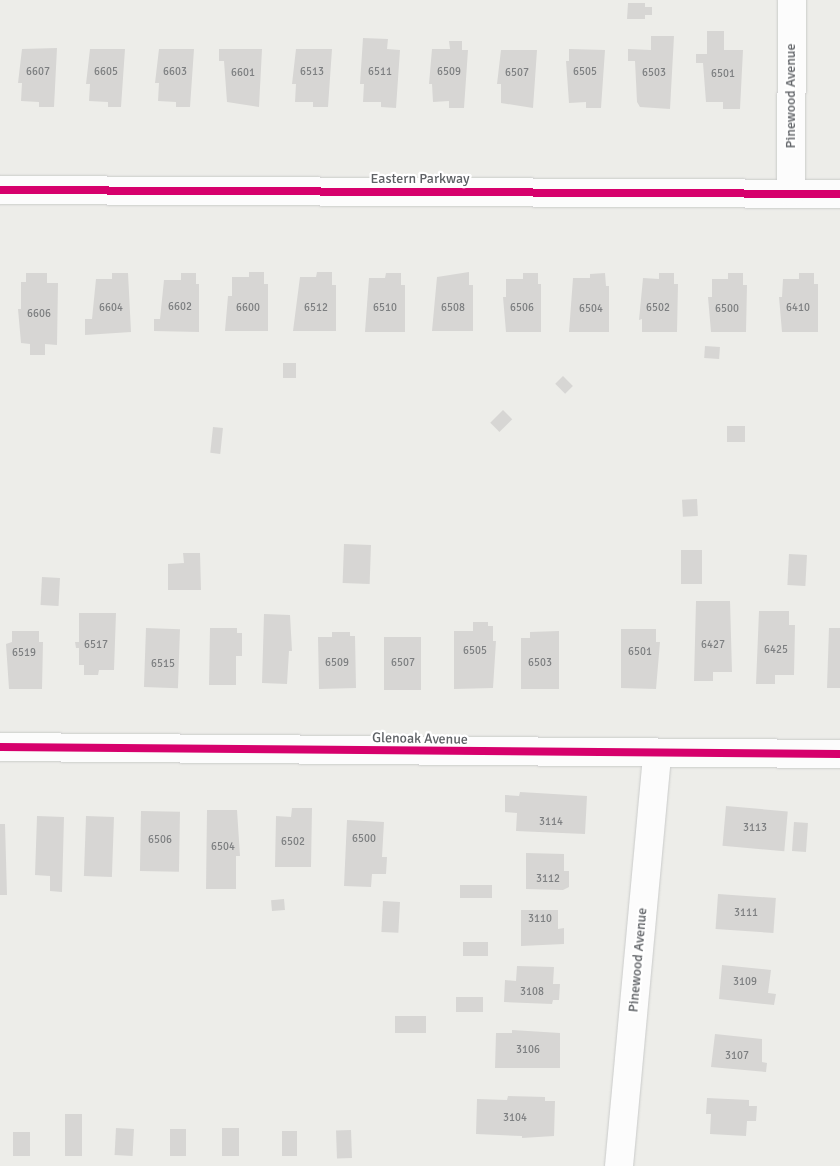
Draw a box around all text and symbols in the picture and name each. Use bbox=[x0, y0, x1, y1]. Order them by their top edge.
street label: Pinewood Avenue bbox=[783, 44, 799, 148]
house number: 6607 bbox=[26, 65, 50, 79]
house number: 6605 bbox=[94, 65, 118, 79]
house number: 6603 bbox=[163, 65, 187, 79]
house number: 6513 bbox=[300, 65, 324, 79]
house number: 6511 bbox=[368, 65, 392, 79]
house number: 6509 bbox=[437, 65, 461, 79]
house number: 6505 bbox=[573, 65, 597, 79]
house number: 6601 bbox=[231, 66, 255, 80]
house number: 6507 bbox=[505, 66, 529, 80]
house number: 6503 bbox=[642, 66, 666, 80]
house number: 6501 bbox=[711, 67, 735, 81]
street label: Eastern Parkway bbox=[370, 171, 470, 187]
house number: 6602 bbox=[168, 300, 192, 314]
house number: 6604 bbox=[99, 301, 123, 315]
house number: 6600 bbox=[236, 301, 260, 315]
house number: 6512 bbox=[304, 301, 328, 315]
house number: 6510 bbox=[373, 301, 397, 315]
house number: 6508 bbox=[441, 301, 465, 315]
house number: 6506 bbox=[510, 301, 534, 315]
house number: 6502 bbox=[646, 301, 670, 315]
house number: 6410 bbox=[786, 301, 810, 315]
house number: 6504 bbox=[579, 302, 603, 316]
house number: 6500 bbox=[715, 302, 739, 316]
house number: 6606 bbox=[27, 307, 51, 321]
house number: 6517 bbox=[84, 638, 108, 652]
house number: 6427 bbox=[701, 638, 725, 652]
house number: 6425 bbox=[764, 643, 788, 657]
house number: 6505 bbox=[463, 644, 487, 658]
house number: 6501 bbox=[628, 645, 652, 659]
house number: 6519 bbox=[12, 646, 36, 660]
house number: 6509 bbox=[325, 656, 349, 670]
house number: 6507 bbox=[391, 656, 415, 670]
house number: 6503 bbox=[528, 656, 552, 670]
house number: 6515 bbox=[151, 657, 175, 671]
street label: Glenoak Avenue bbox=[372, 730, 468, 748]
house number: 3114 bbox=[539, 815, 563, 829]
house number: 3113 bbox=[743, 821, 767, 835]
house number: 6500 bbox=[352, 832, 376, 846]
house number: 6506 bbox=[148, 833, 172, 847]
house number: 6502 bbox=[281, 835, 305, 849]
house number: 6504 bbox=[211, 840, 235, 854]
house number: 3112 bbox=[536, 872, 560, 886]
house number: 3111 bbox=[734, 906, 758, 920]
street label: Pinewood Avenue bbox=[625, 907, 651, 1013]
house number: 3110 bbox=[528, 912, 552, 926]
house number: 3109 bbox=[733, 975, 757, 989]
house number: 3108 bbox=[520, 985, 544, 999]
house number: 3106 bbox=[516, 1043, 540, 1057]
house number: 3107 bbox=[725, 1049, 749, 1063]
house number: 3104 bbox=[503, 1111, 527, 1125]

